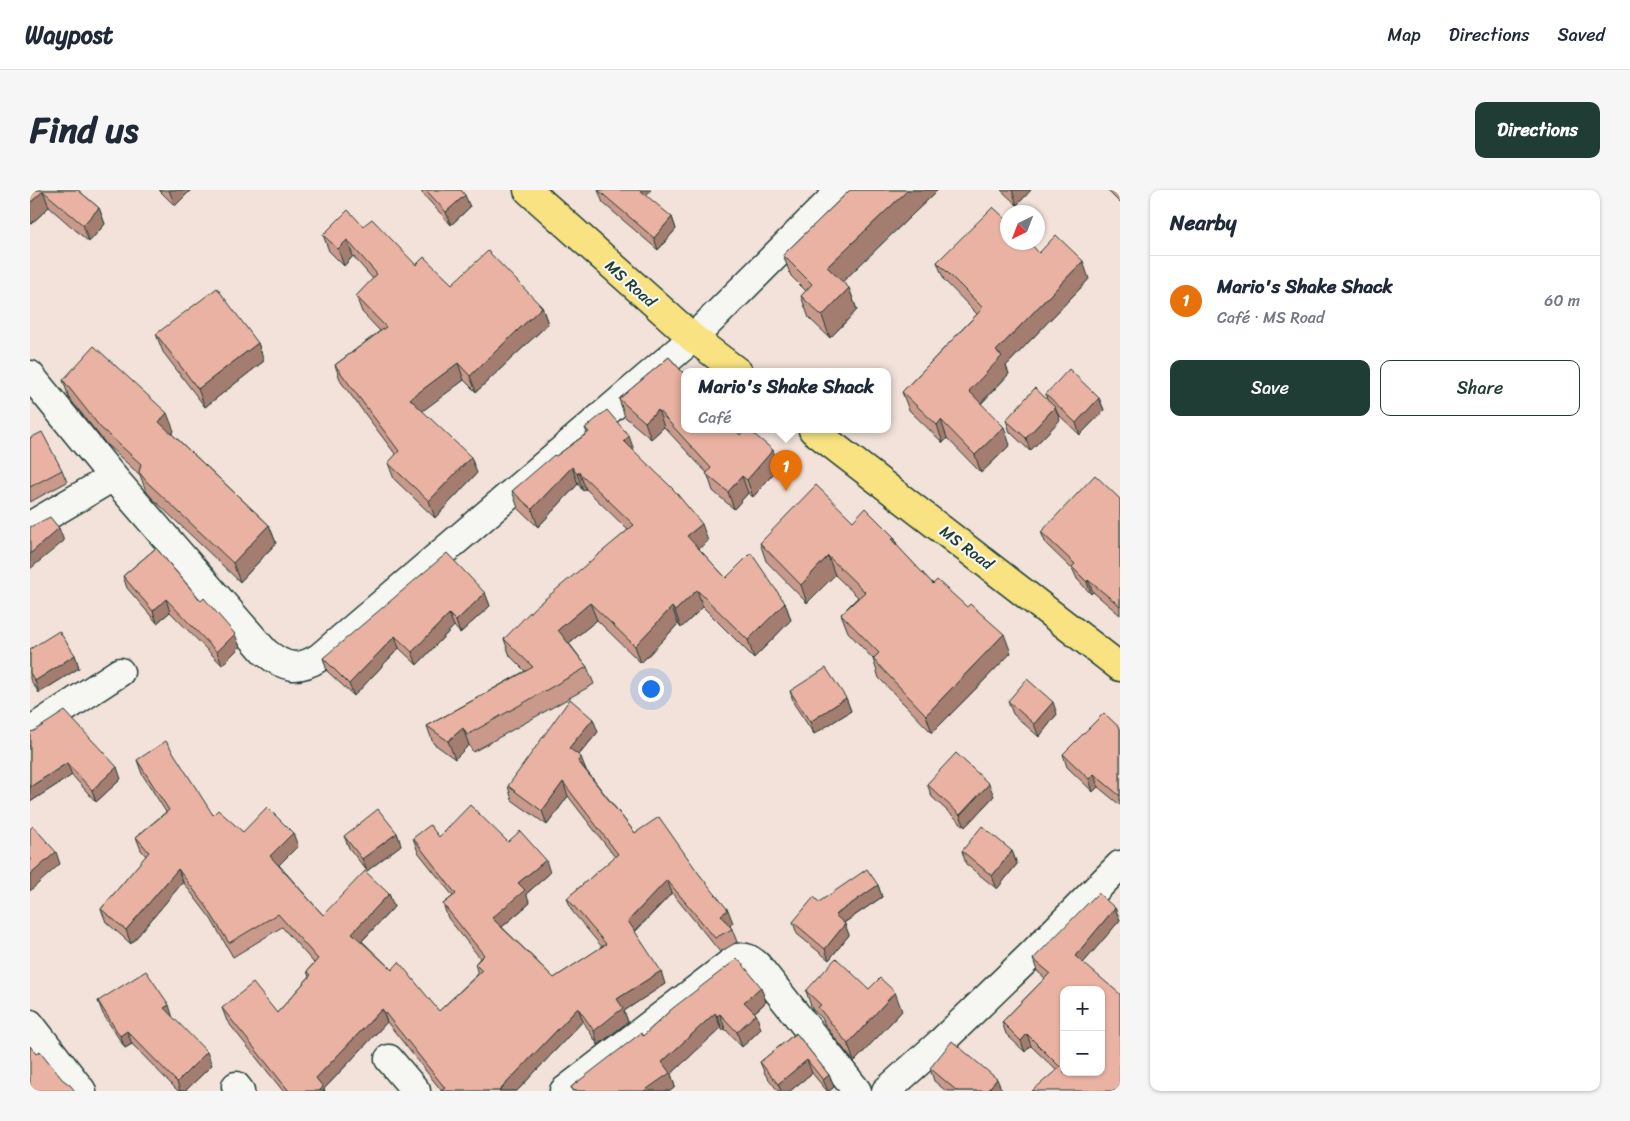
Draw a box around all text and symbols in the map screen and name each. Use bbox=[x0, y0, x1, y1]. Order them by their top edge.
text: Waypost bbox=[25, 14, 113, 56]
text: Map bbox=[1388, 19, 1421, 51]
text: Directions bbox=[1449, 19, 1530, 51]
text: Saved bbox=[1558, 19, 1605, 51]
text: Find us bbox=[30, 99, 138, 161]
button: Directions bbox=[1475, 102, 1600, 158]
text: Nearby bbox=[1170, 204, 1236, 242]
north arrow bbox=[1000, 205, 1045, 250]
street label: MS Road bbox=[598, 252, 664, 316]
text: Mario's Shake Shack bbox=[1217, 270, 1393, 303]
text: 1 bbox=[1183, 286, 1189, 315]
text: 60 m bbox=[1544, 286, 1580, 315]
text: Café · MS Road bbox=[1217, 303, 1324, 332]
button: Save bbox=[1170, 360, 1370, 416]
button: Share bbox=[1380, 360, 1580, 416]
popup bbox=[681, 368, 891, 433]
text: Mario's Shake Shack bbox=[698, 370, 874, 403]
text: Café bbox=[698, 403, 732, 432]
pin: 1 bbox=[770, 450, 802, 491]
street label: MS Road bbox=[933, 517, 1001, 578]
your location bbox=[638, 676, 664, 702]
map controls bbox=[1060, 986, 1105, 1076]
button: + bbox=[1060, 986, 1105, 1031]
button: − bbox=[1060, 1031, 1105, 1076]

